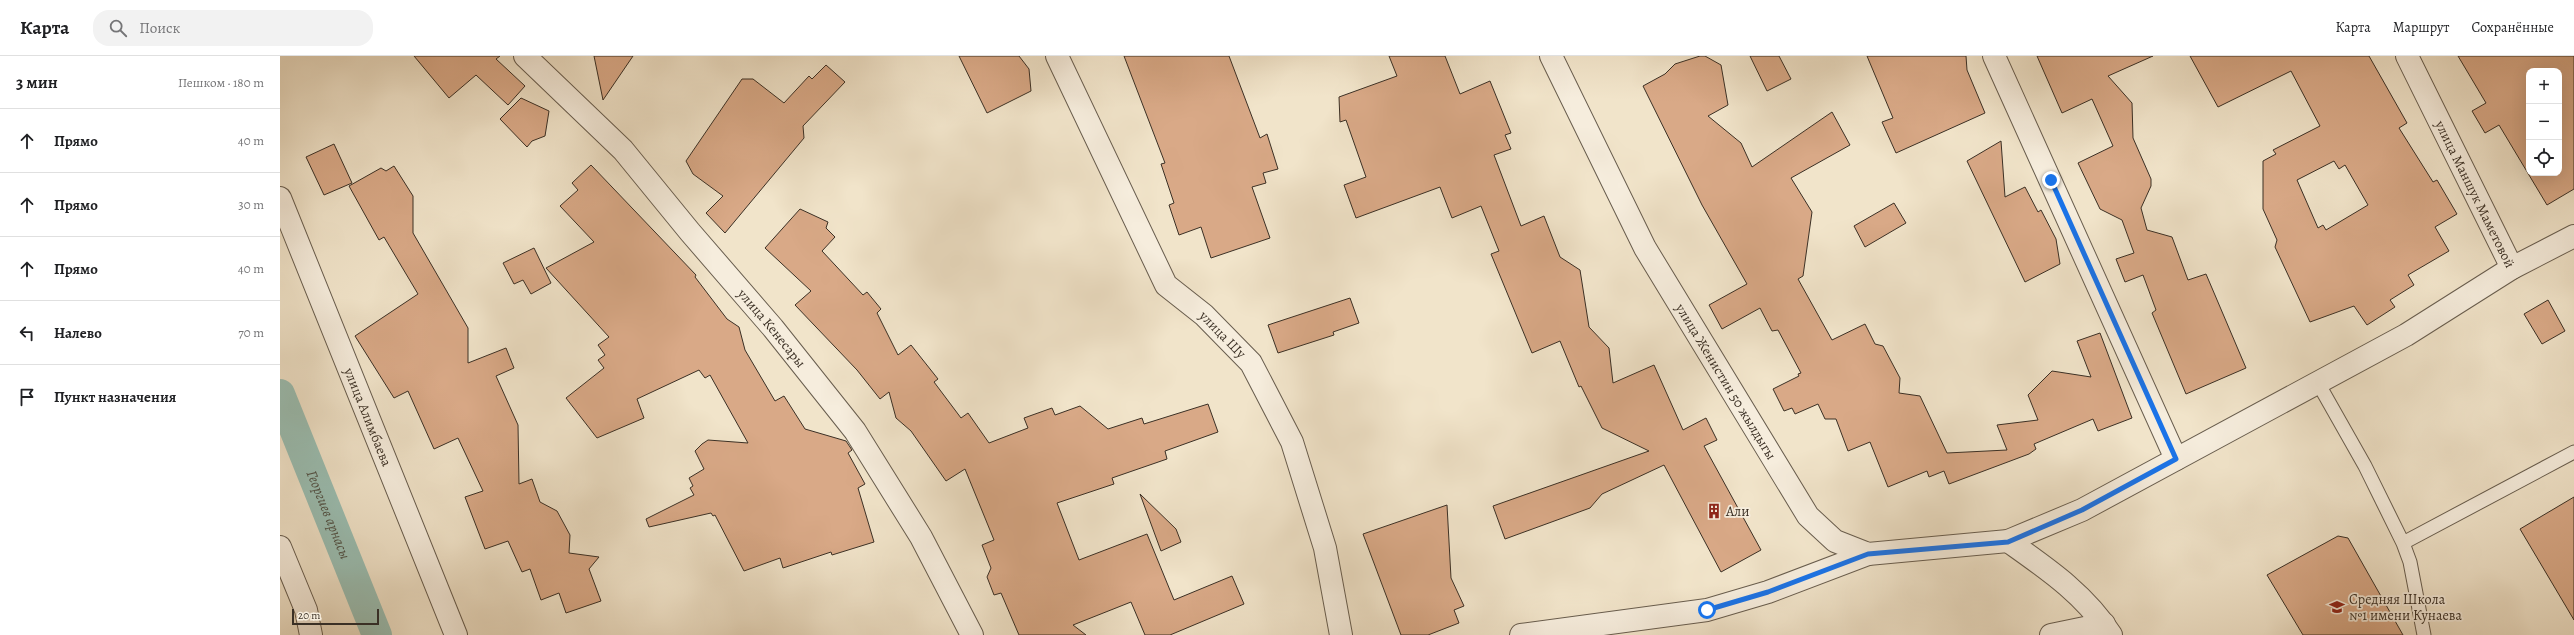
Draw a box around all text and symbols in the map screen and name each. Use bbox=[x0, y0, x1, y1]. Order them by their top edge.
search box bbox=[93, 10, 373, 46]
text: Карта bbox=[20, 15, 69, 41]
icon: search bbox=[107, 17, 129, 39]
text: Поиск bbox=[139, 18, 180, 38]
text: Карта bbox=[2336, 18, 2371, 37]
text: Маршрут bbox=[2393, 18, 2449, 37]
text: Сохранённые bbox=[2471, 18, 2554, 37]
map controls bbox=[2526, 68, 2562, 176]
button: + bbox=[2526, 68, 2562, 104]
text: 3 мин bbox=[16, 71, 58, 94]
text: Пешком · 180 m bbox=[178, 74, 264, 91]
button: − bbox=[2526, 104, 2562, 140]
street label: улица Маншук Маметовой bbox=[2430, 117, 2519, 271]
icon: ahead bbox=[16, 130, 38, 152]
text: Прямо bbox=[54, 131, 98, 151]
text: 40 m bbox=[238, 132, 264, 149]
button: locate bbox=[2526, 140, 2562, 176]
route end bbox=[2042, 171, 2060, 189]
icon: ahead bbox=[16, 194, 38, 216]
text: Прямо bbox=[54, 195, 98, 215]
text: 30 m bbox=[238, 196, 264, 213]
icon: ahead bbox=[16, 258, 38, 280]
text: Прямо bbox=[54, 259, 98, 279]
text: 40 m bbox=[238, 260, 264, 277]
street label: улица Кенесары bbox=[733, 284, 810, 372]
street label: улица Женистин 50 жылдыгы bbox=[1670, 299, 1781, 463]
street label: улица Шу bbox=[1194, 306, 1251, 363]
icon: left bbox=[16, 322, 38, 344]
text: Налево bbox=[54, 323, 102, 343]
text: 70 m bbox=[238, 324, 264, 341]
street label: улица Алимбаева bbox=[339, 364, 396, 470]
icon: arrive bbox=[16, 386, 38, 408]
text: Пункт назначения bbox=[54, 387, 176, 407]
water label: Георгиев арнасы bbox=[302, 467, 355, 562]
building icon: Али bbox=[1705, 502, 1723, 520]
place label: Али bbox=[1725, 502, 1749, 521]
place label: Средняя Школа №1 имени Кунаева bbox=[2349, 590, 2462, 625]
school or university icon: Средняя Школа №1 имени Кунаева bbox=[2328, 598, 2346, 616]
route start bbox=[1698, 601, 1716, 619]
scale bar bbox=[292, 607, 379, 626]
text: 20 m bbox=[298, 608, 320, 623]

